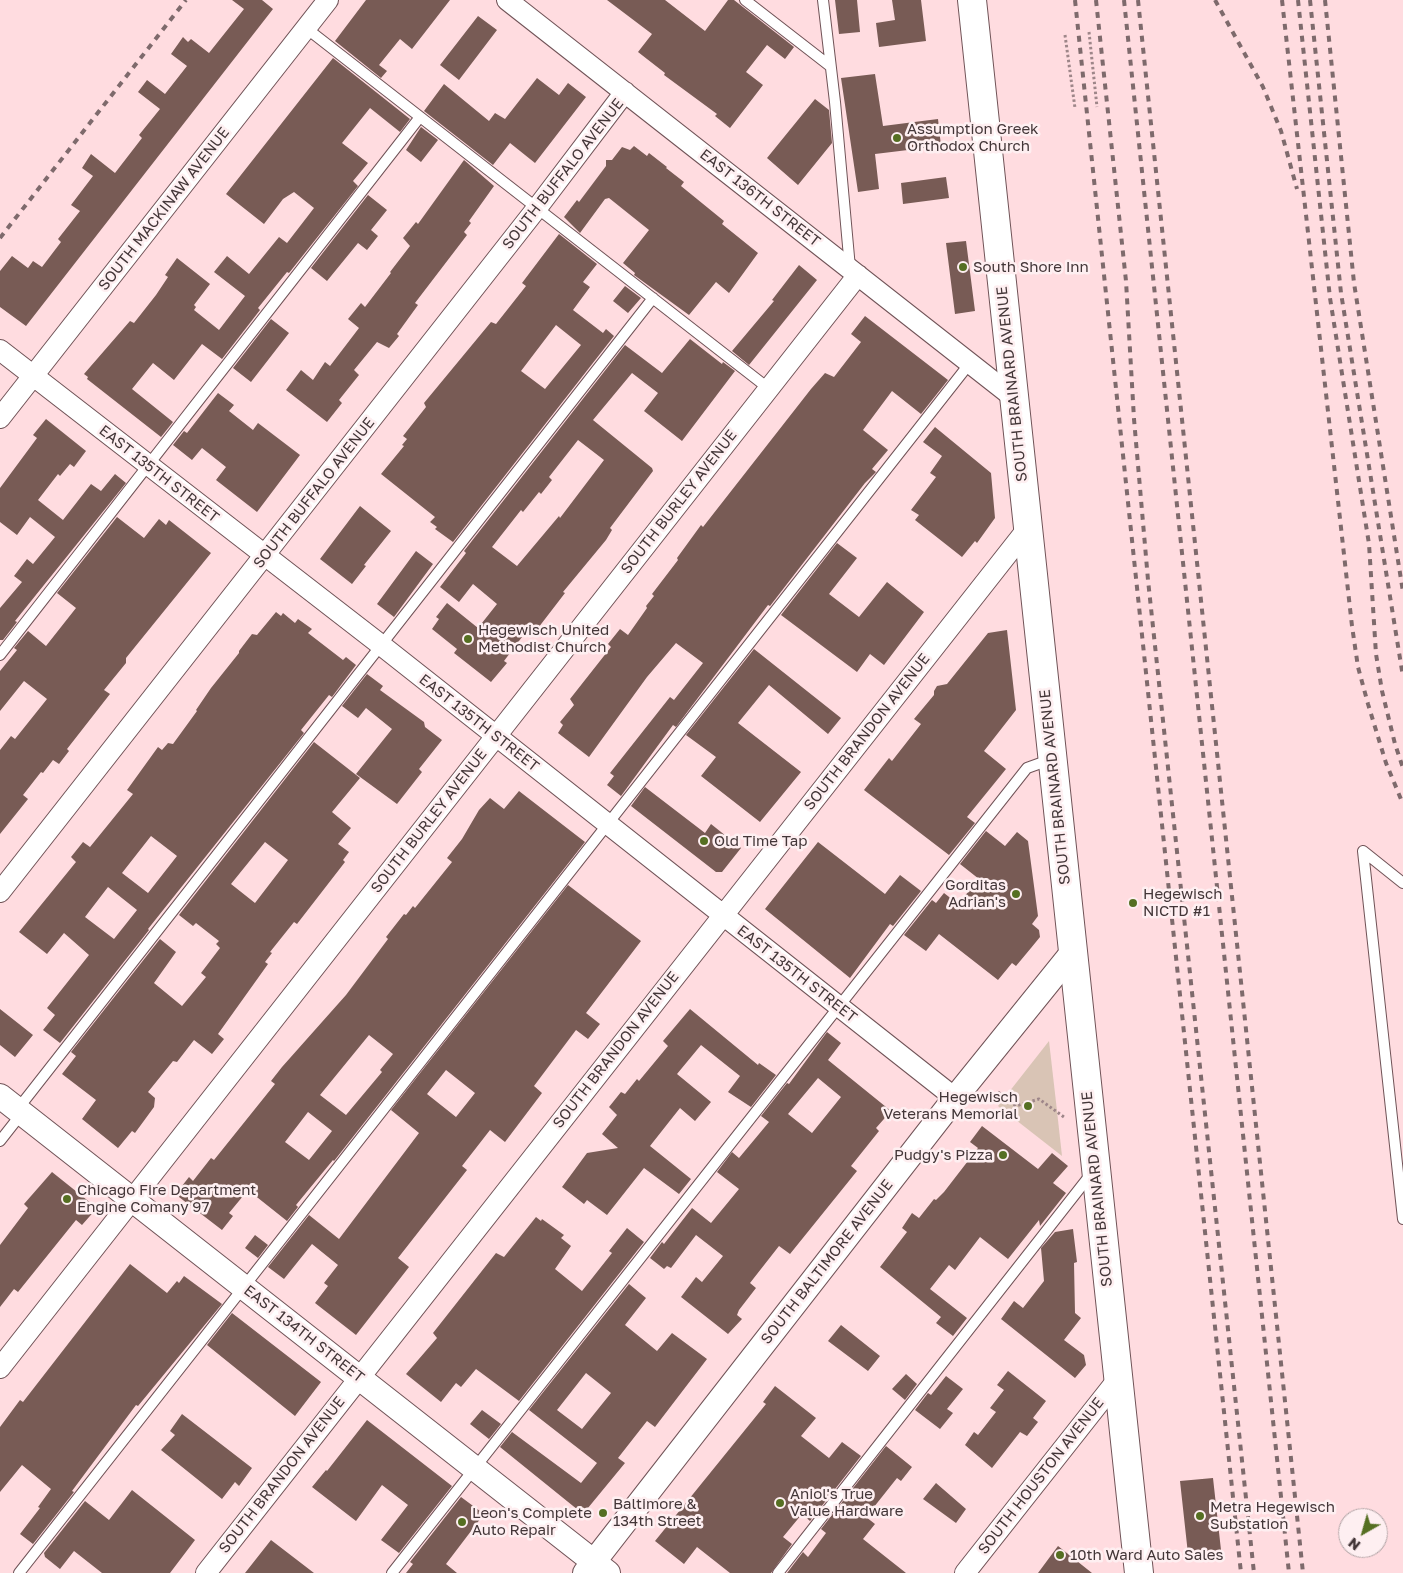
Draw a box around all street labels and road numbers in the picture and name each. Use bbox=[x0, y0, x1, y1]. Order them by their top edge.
street label: SOUTH BUFFALO AVENUE bbox=[499, 95, 627, 253]
street label: SOUTH MACKINAW AVENUE bbox=[95, 124, 233, 294]
street label: EAST 136TH STREET bbox=[696, 145, 824, 251]
street label: SOUTH BRAINARD AVENUE bbox=[993, 285, 1031, 483]
street label: SOUTH BUFFALO AVENUE bbox=[250, 414, 378, 572]
street label: EAST 135TH STREET bbox=[95, 422, 223, 526]
street label: SOUTH BURLEY AVENUE bbox=[617, 426, 741, 578]
street label: SOUTH BRANDON AVENUE bbox=[800, 650, 934, 814]
street label: EAST 135TH STREET bbox=[415, 671, 543, 775]
street label: SOUTH BRAINARD AVENUE bbox=[1036, 688, 1074, 886]
street label: SOUTH BURLEY AVENUE bbox=[367, 745, 491, 897]
street label: EAST 135TH STREET bbox=[733, 922, 861, 1026]
street label: SOUTH BRANDON AVENUE bbox=[549, 968, 683, 1132]
street label: SOUTH BRAINARD AVENUE bbox=[1078, 1090, 1116, 1288]
street label: SOUTH BALTIMORE AVENUE bbox=[757, 1176, 897, 1348]
street label: EAST 134TH STREET bbox=[240, 1281, 368, 1387]
street label: SOUTH BRANDON AVENUE bbox=[215, 1393, 349, 1557]
street label: SOUTH HOUSTON AVENUE bbox=[974, 1394, 1108, 1558]

